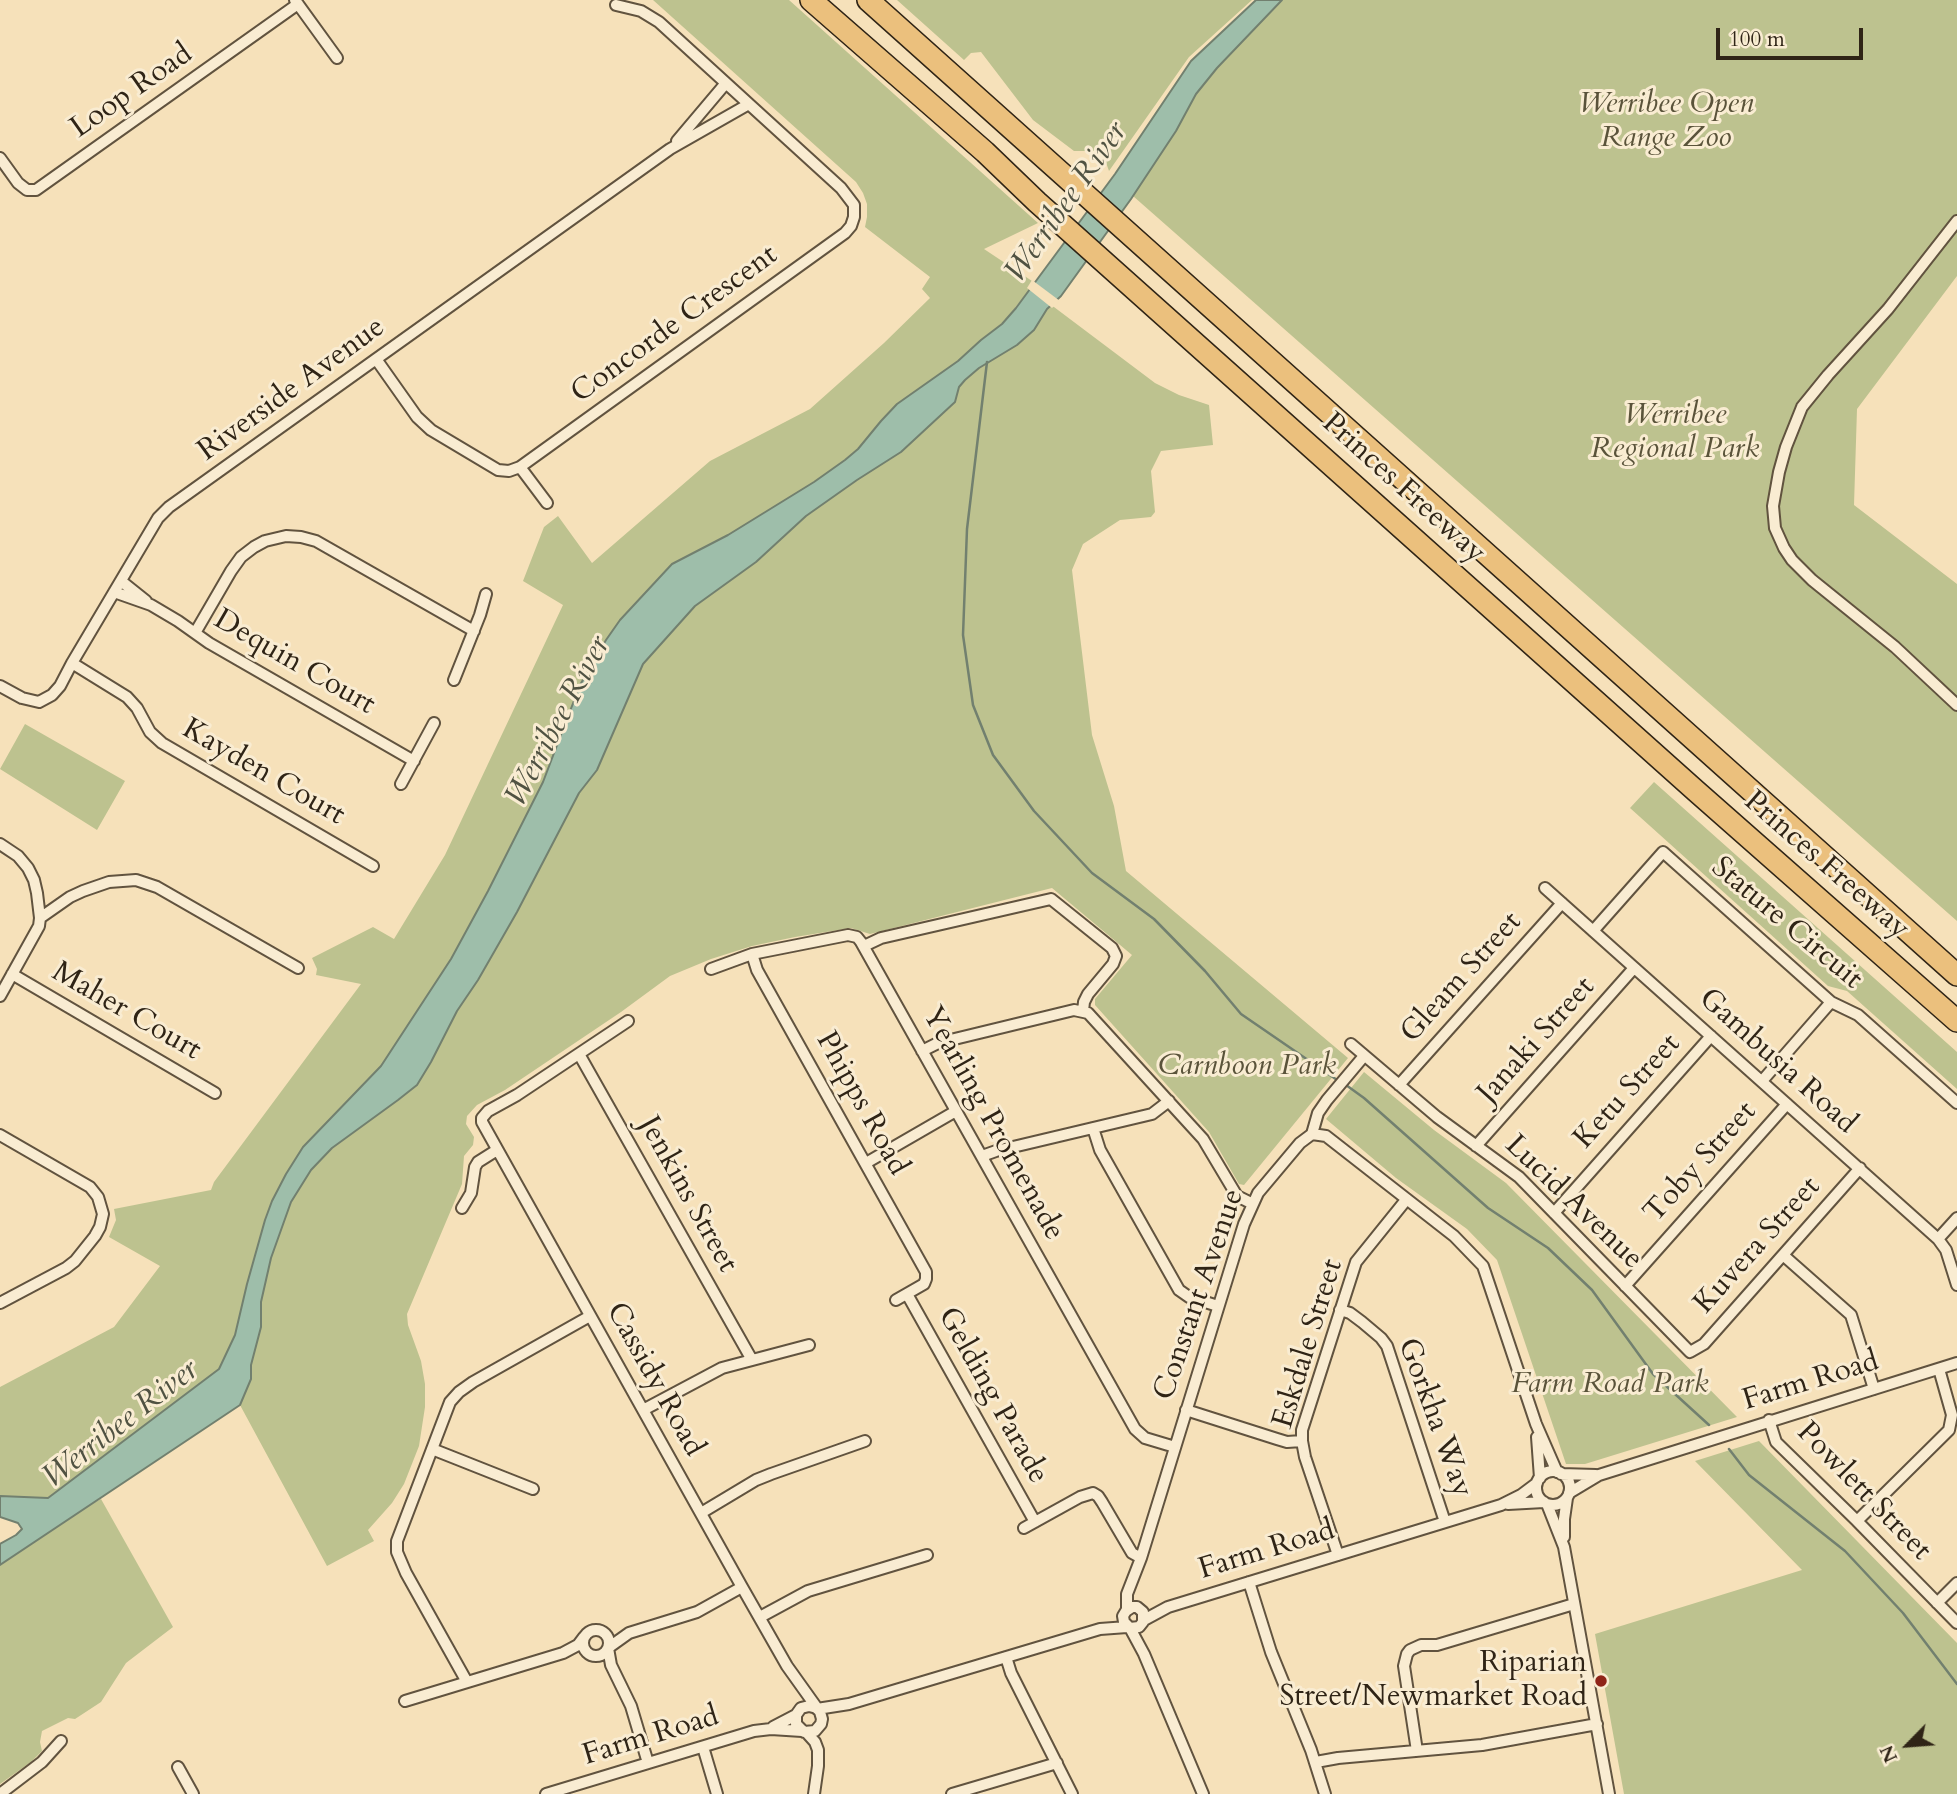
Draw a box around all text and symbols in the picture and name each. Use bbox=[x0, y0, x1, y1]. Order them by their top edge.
scale bar bbox=[1719, 14, 1866, 58]
text: 100 m bbox=[1729, 25, 1785, 54]
street label: Loop Road bbox=[64, 37, 200, 147]
park label: Werribee Open Range Zoo bbox=[1579, 87, 1753, 158]
water label: Werribee River bbox=[998, 115, 1136, 291]
street label: Concorde Crescent bbox=[565, 238, 785, 412]
street label: Riverside Avenue bbox=[191, 310, 393, 470]
park label: Werribee Regional Park bbox=[1591, 398, 1759, 468]
street label: Princes Freeway bbox=[1314, 406, 1492, 572]
street label: Dequin Court bbox=[207, 602, 381, 724]
water label: Werribee River bbox=[498, 630, 620, 814]
street label: Kayden Court bbox=[175, 712, 351, 834]
street label: Princes Freeway bbox=[1736, 784, 1916, 948]
street label: Stature Circuit bbox=[1703, 850, 1869, 998]
street label: Gleam Street bbox=[1394, 905, 1530, 1051]
street label: Maher Court bbox=[45, 955, 207, 1069]
street label: Janaki Street bbox=[1471, 970, 1603, 1112]
street label: Gambusia Road bbox=[1691, 982, 1863, 1142]
street label: Yearling Promenade bbox=[913, 1001, 1071, 1247]
street label: Phipps Road bbox=[807, 1026, 915, 1182]
street label: Ketu Street bbox=[1567, 1027, 1689, 1157]
park label: Carnboon Park bbox=[1158, 1049, 1336, 1085]
street label: Toby Street bbox=[1637, 1095, 1765, 1231]
street label: Jenkins Street bbox=[629, 1111, 745, 1279]
street label: Lucid Avenue bbox=[1496, 1128, 1650, 1278]
street label: Kuvera Street bbox=[1687, 1170, 1829, 1322]
street label: Constant Avenue bbox=[1147, 1185, 1253, 1405]
street label: Eskdale Street bbox=[1266, 1255, 1352, 1433]
street label: Cassidy Road bbox=[597, 1297, 711, 1463]
street label: Gelding Parade bbox=[929, 1302, 1055, 1490]
street label: Gorkha Way bbox=[1389, 1334, 1479, 1502]
street label: Farm Road bbox=[1739, 1344, 1883, 1420]
water label: Werribee River bbox=[35, 1352, 207, 1498]
park label: Farm Road Park bbox=[1511, 1367, 1709, 1403]
street label: Powlett Street bbox=[1788, 1415, 1938, 1569]
street label: Farm Road bbox=[1195, 1513, 1339, 1589]
place label: Riparian Street/Newmarket Road bbox=[1279, 1646, 1587, 1716]
marker: Riparian Street/Newmarket Road bbox=[1593, 1673, 1609, 1689]
street label: Farm Road bbox=[579, 1699, 723, 1775]
north arrow bbox=[1873, 1710, 1943, 1780]
text: N bbox=[1874, 1741, 1904, 1767]

